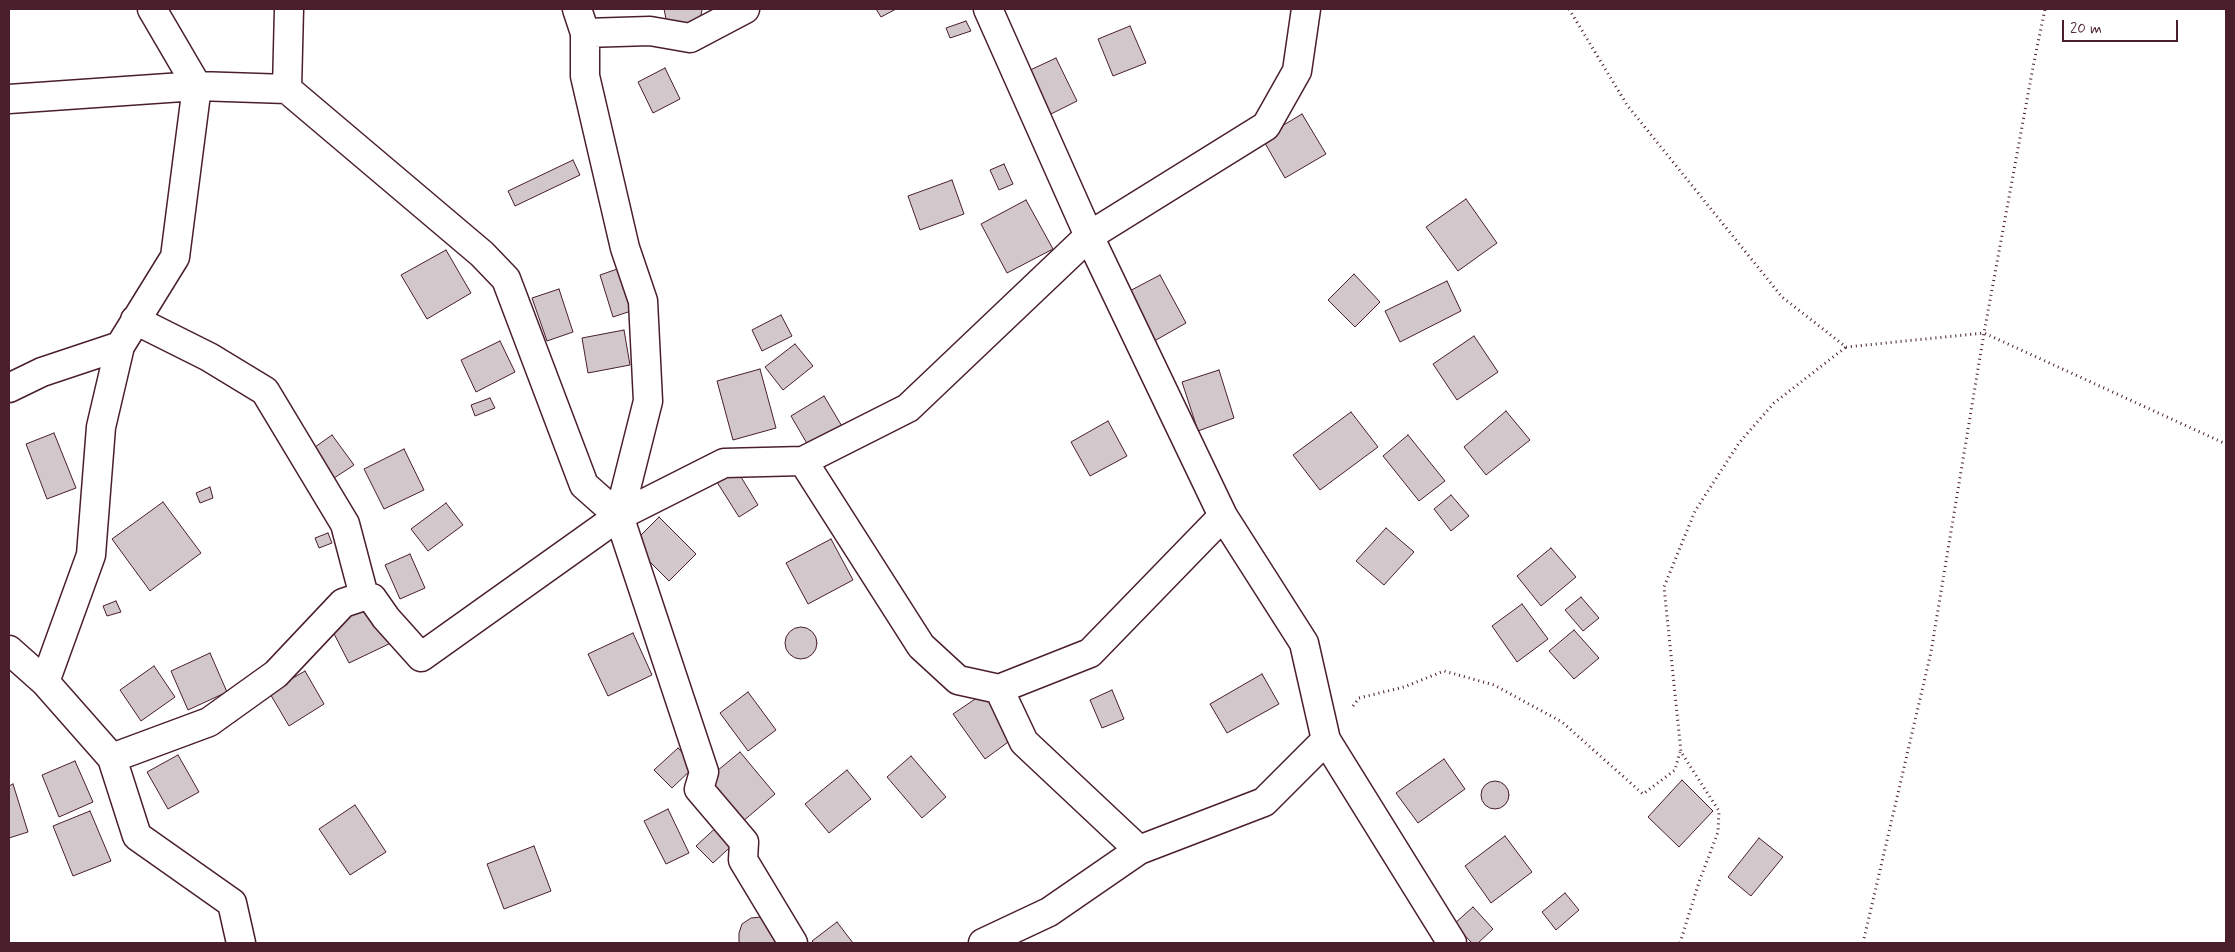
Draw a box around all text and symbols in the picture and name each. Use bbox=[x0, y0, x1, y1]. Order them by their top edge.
scale bar bbox=[2065, 10, 2181, 42]
text: 20 m bbox=[2070, 19, 2102, 39]

